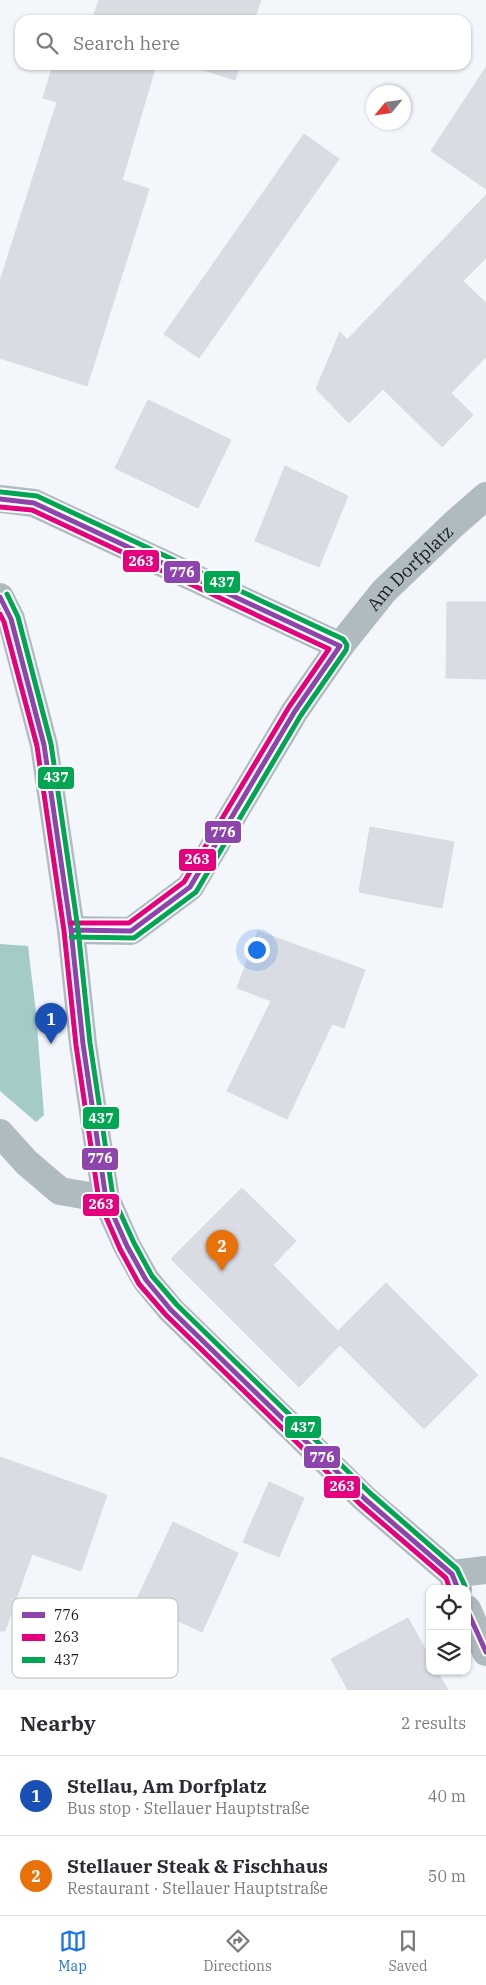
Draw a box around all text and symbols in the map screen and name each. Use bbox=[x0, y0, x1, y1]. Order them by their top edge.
search box bbox=[15, 15, 471, 70]
icon: search bbox=[33, 29, 61, 57]
text: Search here bbox=[73, 31, 180, 55]
north arrow bbox=[366, 85, 411, 130]
street label: Am Dorfplatz bbox=[361, 520, 458, 615]
line badge: 263 bbox=[122, 549, 160, 573]
text: 263 bbox=[128, 552, 154, 570]
line badge: 776 bbox=[163, 560, 201, 584]
text: 776 bbox=[169, 563, 195, 581]
line badge: 437 bbox=[203, 570, 241, 594]
text: 437 bbox=[209, 573, 235, 591]
line badge: 437 bbox=[37, 766, 75, 790]
text: 437 bbox=[43, 768, 69, 786]
line badge: 776 bbox=[204, 820, 242, 844]
text: 776 bbox=[210, 823, 236, 841]
line badge: 263 bbox=[178, 848, 217, 872]
text: 263 bbox=[184, 850, 210, 868]
your location bbox=[244, 937, 270, 963]
pin: 1 bbox=[35, 1003, 67, 1044]
line badge: 437 bbox=[82, 1106, 120, 1130]
text: 437 bbox=[88, 1109, 114, 1127]
line badge: 776 bbox=[81, 1147, 119, 1171]
text: 776 bbox=[87, 1149, 113, 1167]
line badge: 263 bbox=[82, 1193, 120, 1217]
text: 263 bbox=[88, 1195, 114, 1213]
pin: 2 bbox=[206, 1230, 238, 1271]
line badge: 437 bbox=[284, 1415, 322, 1439]
text: 437 bbox=[290, 1418, 316, 1436]
line badge: 776 bbox=[303, 1445, 341, 1469]
text: 776 bbox=[309, 1448, 335, 1466]
line badge: 263 bbox=[323, 1475, 361, 1499]
text: 263 bbox=[329, 1477, 355, 1495]
map controls bbox=[426, 1585, 471, 1675]
button: locate bbox=[426, 1585, 471, 1630]
legend bbox=[12, 1598, 178, 1678]
text: 776 bbox=[54, 1606, 79, 1624]
text: 263 bbox=[54, 1628, 79, 1646]
button: layers bbox=[426, 1630, 471, 1675]
text: 437 bbox=[54, 1651, 79, 1669]
text: Nearby bbox=[20, 1709, 96, 1737]
text: 2 results bbox=[401, 1713, 466, 1733]
text: Stellau, Am Dorfplatz bbox=[67, 1774, 266, 1798]
text: 1 bbox=[31, 1786, 41, 1806]
text: 40 m bbox=[428, 1786, 466, 1806]
text: Bus stop · Stellauer Hauptstraße bbox=[67, 1798, 310, 1818]
text: Stellauer Steak & Fischhaus bbox=[67, 1854, 328, 1878]
text: 2 bbox=[31, 1866, 41, 1886]
text: 50 m bbox=[428, 1866, 466, 1886]
text: Restaurant · Stellauer Hauptstraße bbox=[67, 1878, 328, 1898]
tab: Map bbox=[58, 1927, 87, 1975]
tab: Directions bbox=[203, 1927, 272, 1975]
tab: Saved bbox=[388, 1927, 428, 1975]

